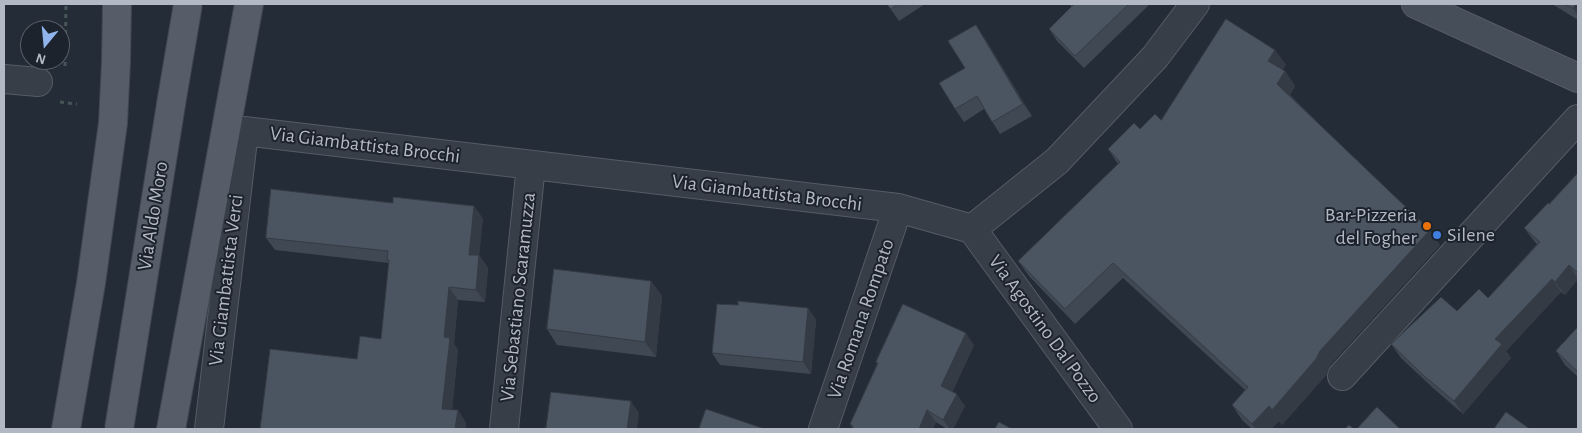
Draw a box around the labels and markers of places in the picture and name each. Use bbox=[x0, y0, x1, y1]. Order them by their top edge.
place label: Bar-Pizzeria del Fogher bbox=[1325, 203, 1417, 250]
marker: Bar-Pizzeria del Fogher bbox=[1421, 220, 1433, 232]
place label: Silene bbox=[1447, 223, 1495, 247]
marker: Silene bbox=[1431, 229, 1443, 241]

